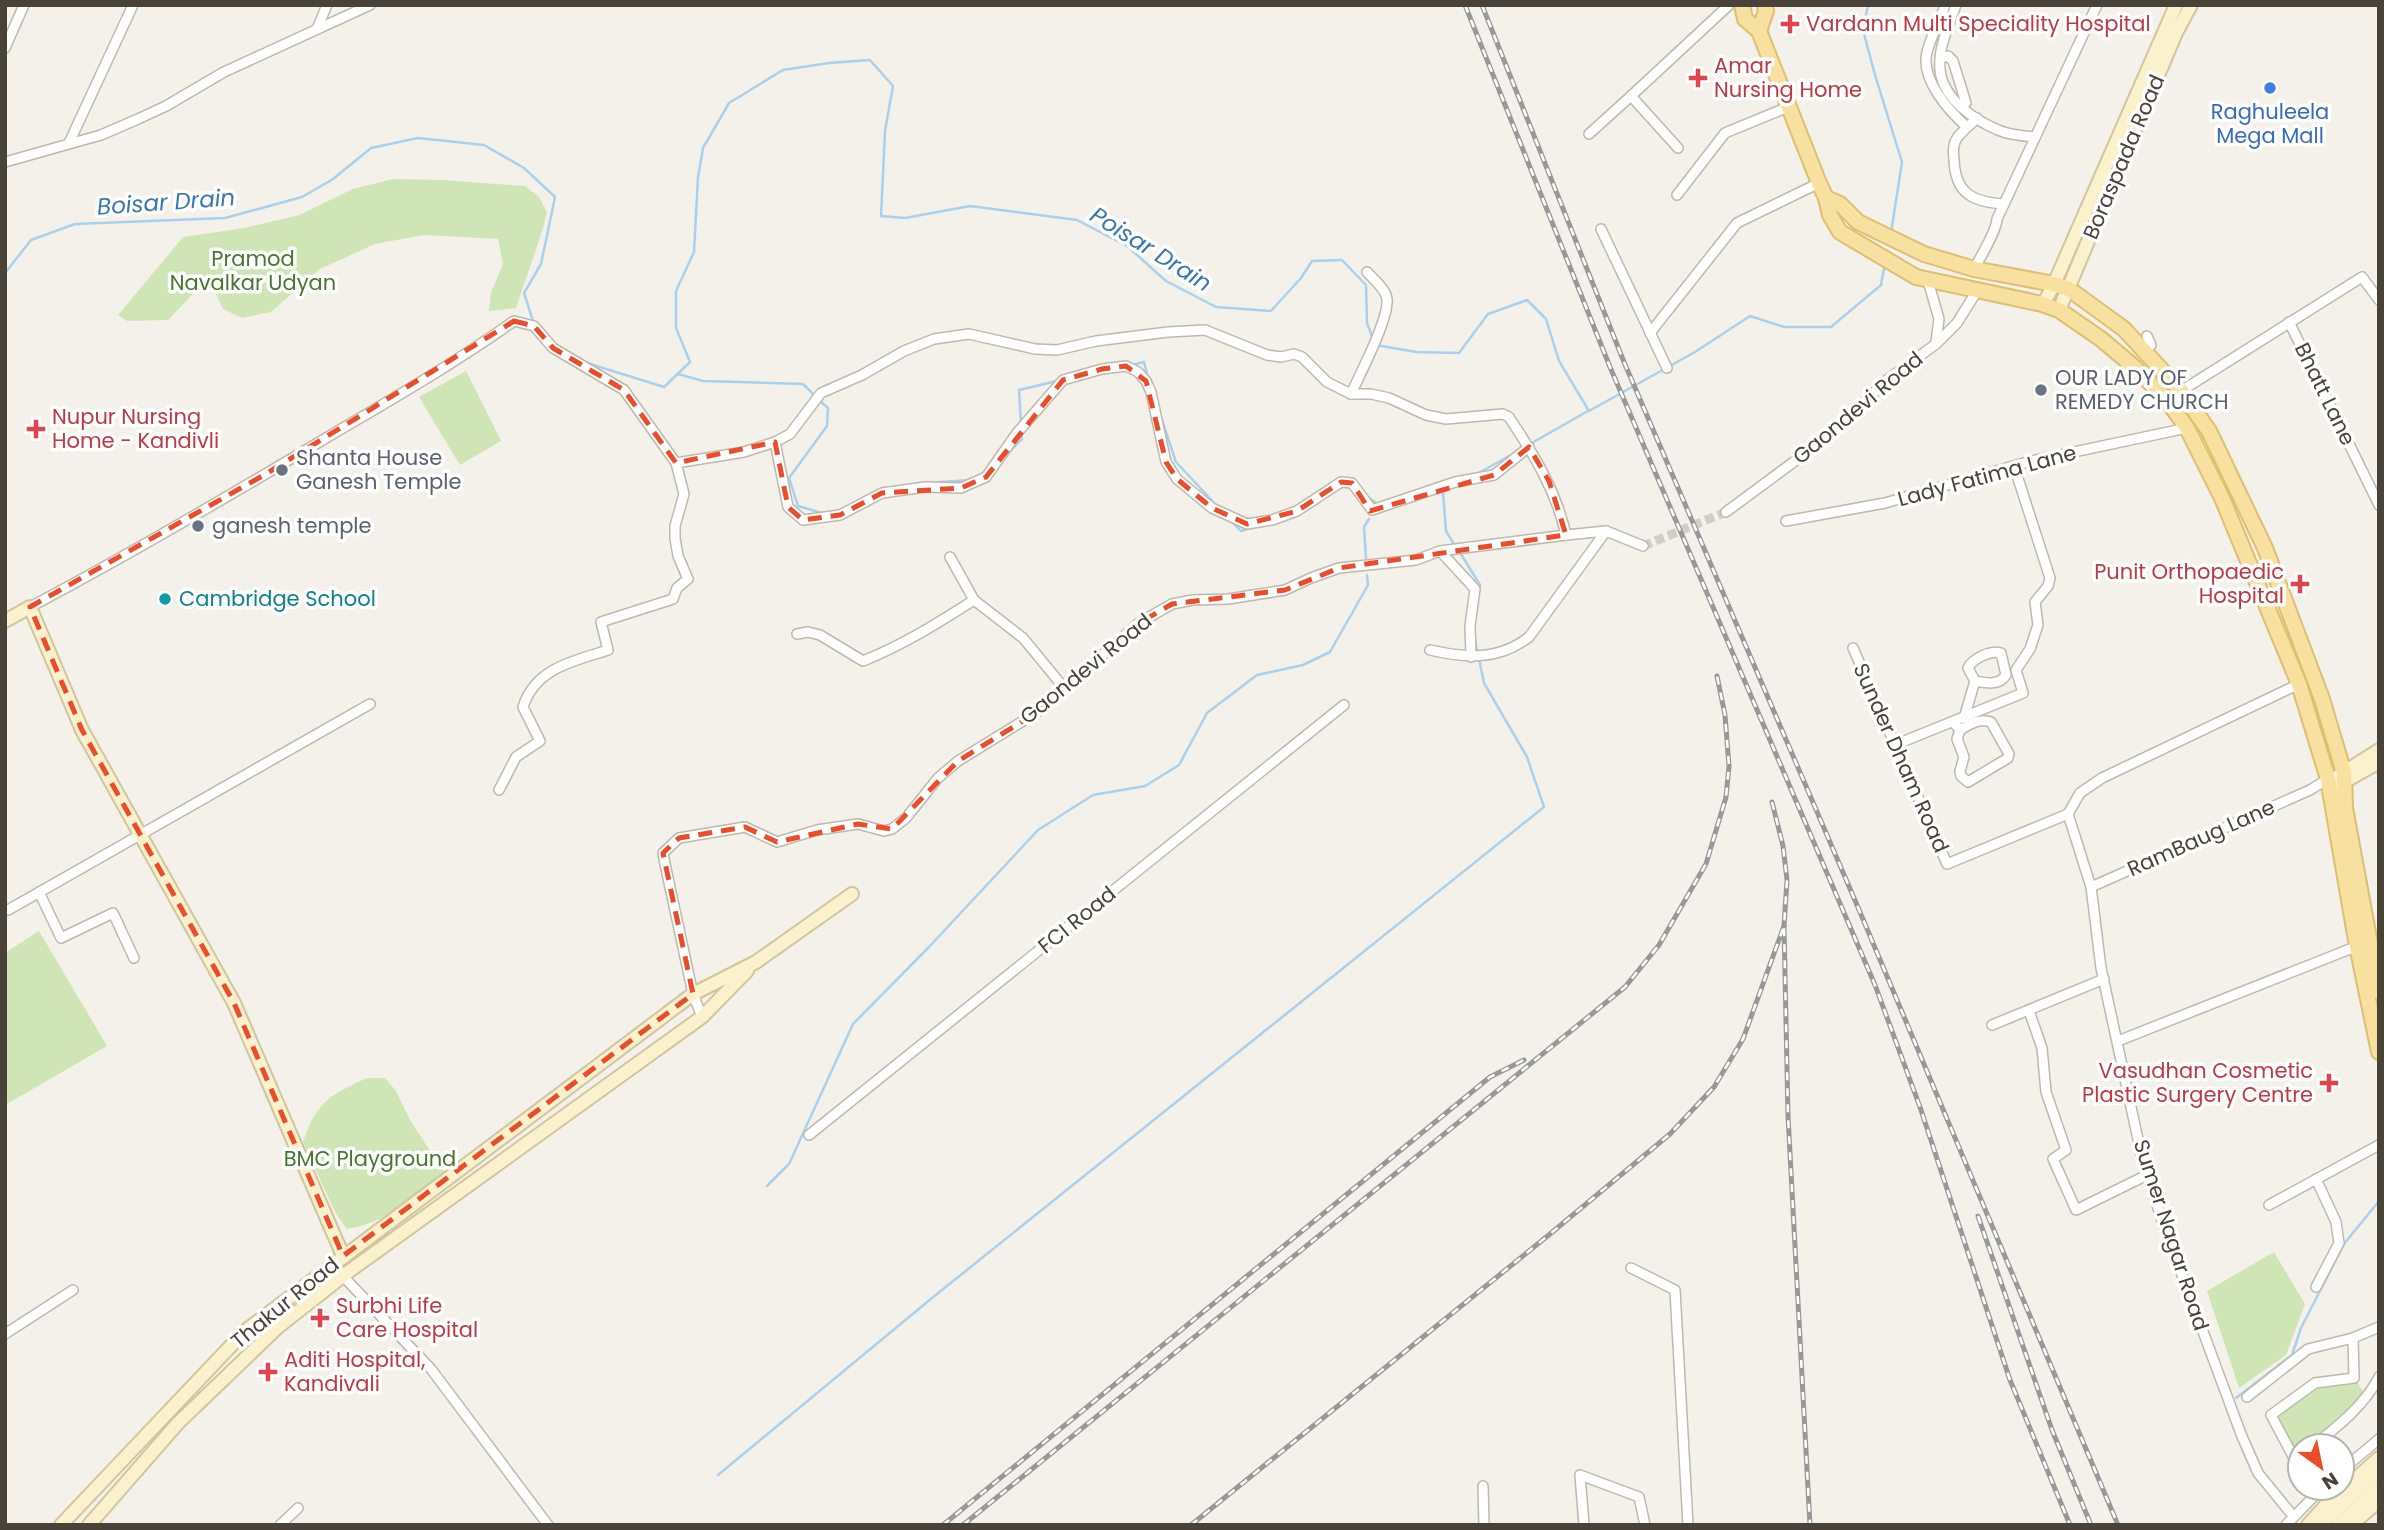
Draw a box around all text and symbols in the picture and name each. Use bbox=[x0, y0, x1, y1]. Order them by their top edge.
place label: Vardann Multi Speciality Hospital bbox=[1806, 9, 2151, 38]
marker: Vardann Multi Speciality Hospital bbox=[1780, 14, 1800, 34]
place label: Amar Nursing Home bbox=[1714, 51, 1862, 104]
marker: Amar Nursing Home bbox=[1688, 68, 1708, 88]
street label: Boraspada Road bbox=[2076, 70, 2171, 244]
marker: Raghuleela Mega Mall bbox=[2262, 80, 2278, 96]
place label: Raghuleela Mega Mall bbox=[2211, 97, 2329, 150]
water label: Boisar Drain bbox=[96, 181, 236, 223]
water label: Poisar Drain bbox=[1084, 199, 1218, 299]
park label: Pramod Navalkar Udyan bbox=[170, 244, 336, 297]
street label: Bhatt Lane bbox=[2288, 337, 2363, 450]
street label: Gaondevi Road bbox=[1786, 345, 1929, 471]
place label: OUR LADY OF REMEDY CHURCH bbox=[2055, 363, 2229, 416]
marker: OUR LADY OF REMEDY CHURCH bbox=[2033, 382, 2049, 398]
place label: Nupur Nursing Home - Kandivli bbox=[52, 402, 219, 455]
marker: Nupur Nursing Home - Kandivli bbox=[26, 419, 46, 439]
street label: Lady Fatima Lane bbox=[1894, 438, 2079, 513]
place label: Shanta House Ganesh Temple bbox=[296, 443, 461, 496]
marker: Shanta House Ganesh Temple bbox=[274, 462, 290, 478]
place label: ganesh temple bbox=[212, 511, 372, 540]
marker: ganesh temple bbox=[190, 518, 206, 534]
place label: Punit Orthopaedic Hospital bbox=[2094, 557, 2284, 610]
marker: Punit Orthopaedic Hospital bbox=[2290, 574, 2310, 594]
place label: Cambridge School bbox=[179, 584, 376, 613]
marker: Cambridge School bbox=[157, 591, 173, 607]
street label: Gaondevi Road bbox=[1014, 606, 1158, 731]
street label: Sunder Dham Road bbox=[1847, 659, 1956, 857]
street label: RamBaug Lane bbox=[2122, 792, 2279, 883]
street label: FCI Road bbox=[1032, 879, 1122, 960]
place label: Vasudhan Cosmetic Plastic Surgery Centre bbox=[2082, 1056, 2313, 1109]
marker: Vasudhan Cosmetic Plastic Surgery Centre bbox=[2319, 1073, 2339, 1093]
street label: Sumer Nagar Road bbox=[2127, 1136, 2216, 1334]
park label: BMC Playground bbox=[284, 1144, 456, 1173]
street label: Thakur Road bbox=[225, 1250, 345, 1355]
place label: Surbhi Life Care Hospital bbox=[336, 1291, 478, 1344]
marker: Surbhi Life Care Hospital bbox=[310, 1308, 330, 1328]
place label: Aditi Hospital, Kandivali bbox=[284, 1345, 425, 1398]
marker: Aditi Hospital, Kandivali bbox=[258, 1362, 278, 1382]
north arrow bbox=[2286, 1432, 2356, 1502]
text: N bbox=[2317, 1466, 2343, 1496]

